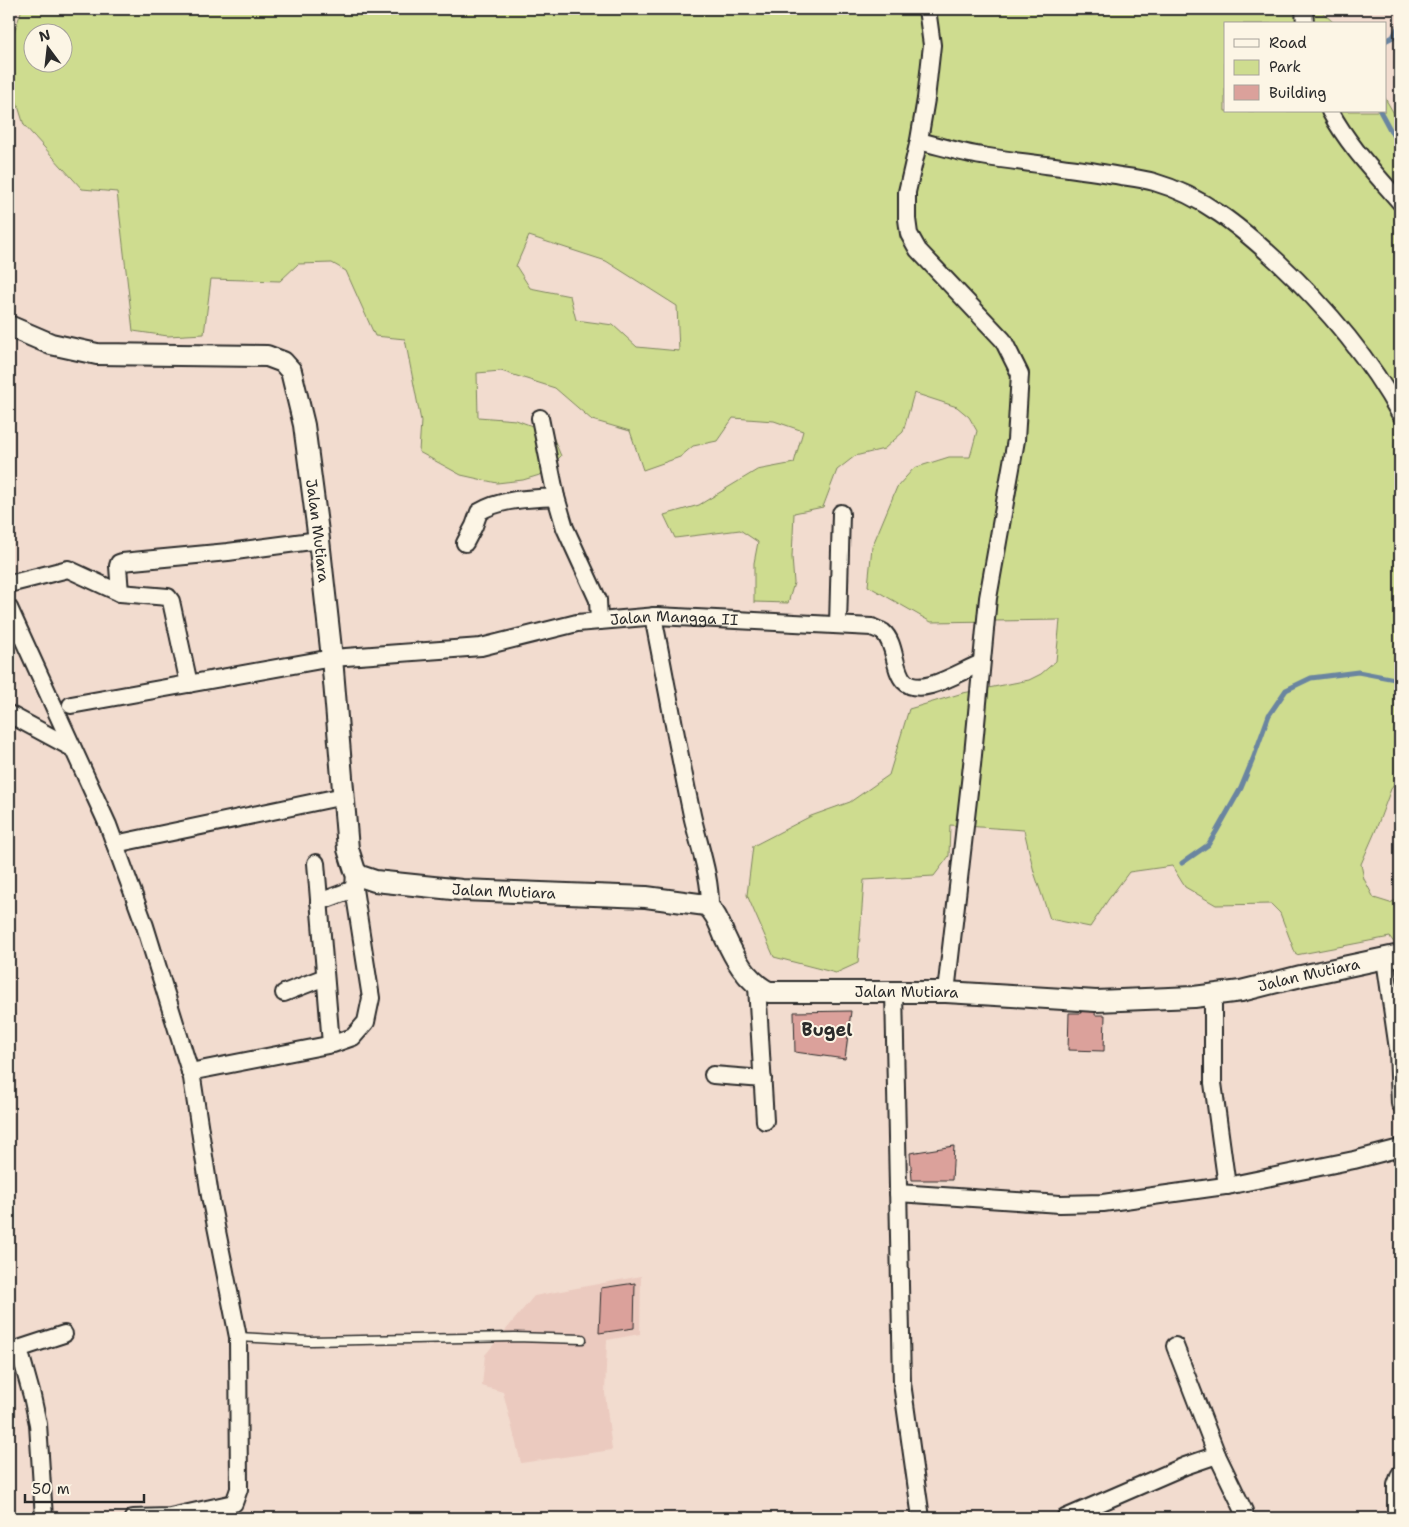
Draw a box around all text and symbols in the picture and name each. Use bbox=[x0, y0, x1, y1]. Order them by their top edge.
north arrow bbox=[22, 22, 72, 72]
legend bbox=[1224, 22, 1386, 112]
text: N bbox=[37, 25, 52, 46]
text: Road bbox=[1269, 33, 1307, 53]
text: Park bbox=[1269, 57, 1301, 77]
text: Building bbox=[1269, 83, 1326, 103]
street label: Jalan Mutiara bbox=[301, 478, 334, 584]
street label: Jalan Mangga II bbox=[609, 606, 739, 630]
street label: Jalan Mutiara bbox=[451, 879, 557, 904]
street label: Jalan Mutiara bbox=[1256, 954, 1362, 996]
street label: Jalan Mutiara bbox=[855, 982, 960, 1003]
district label: Bugel bbox=[802, 1018, 853, 1042]
scale bar bbox=[25, 1472, 144, 1504]
text: 50 m bbox=[32, 1479, 70, 1499]

